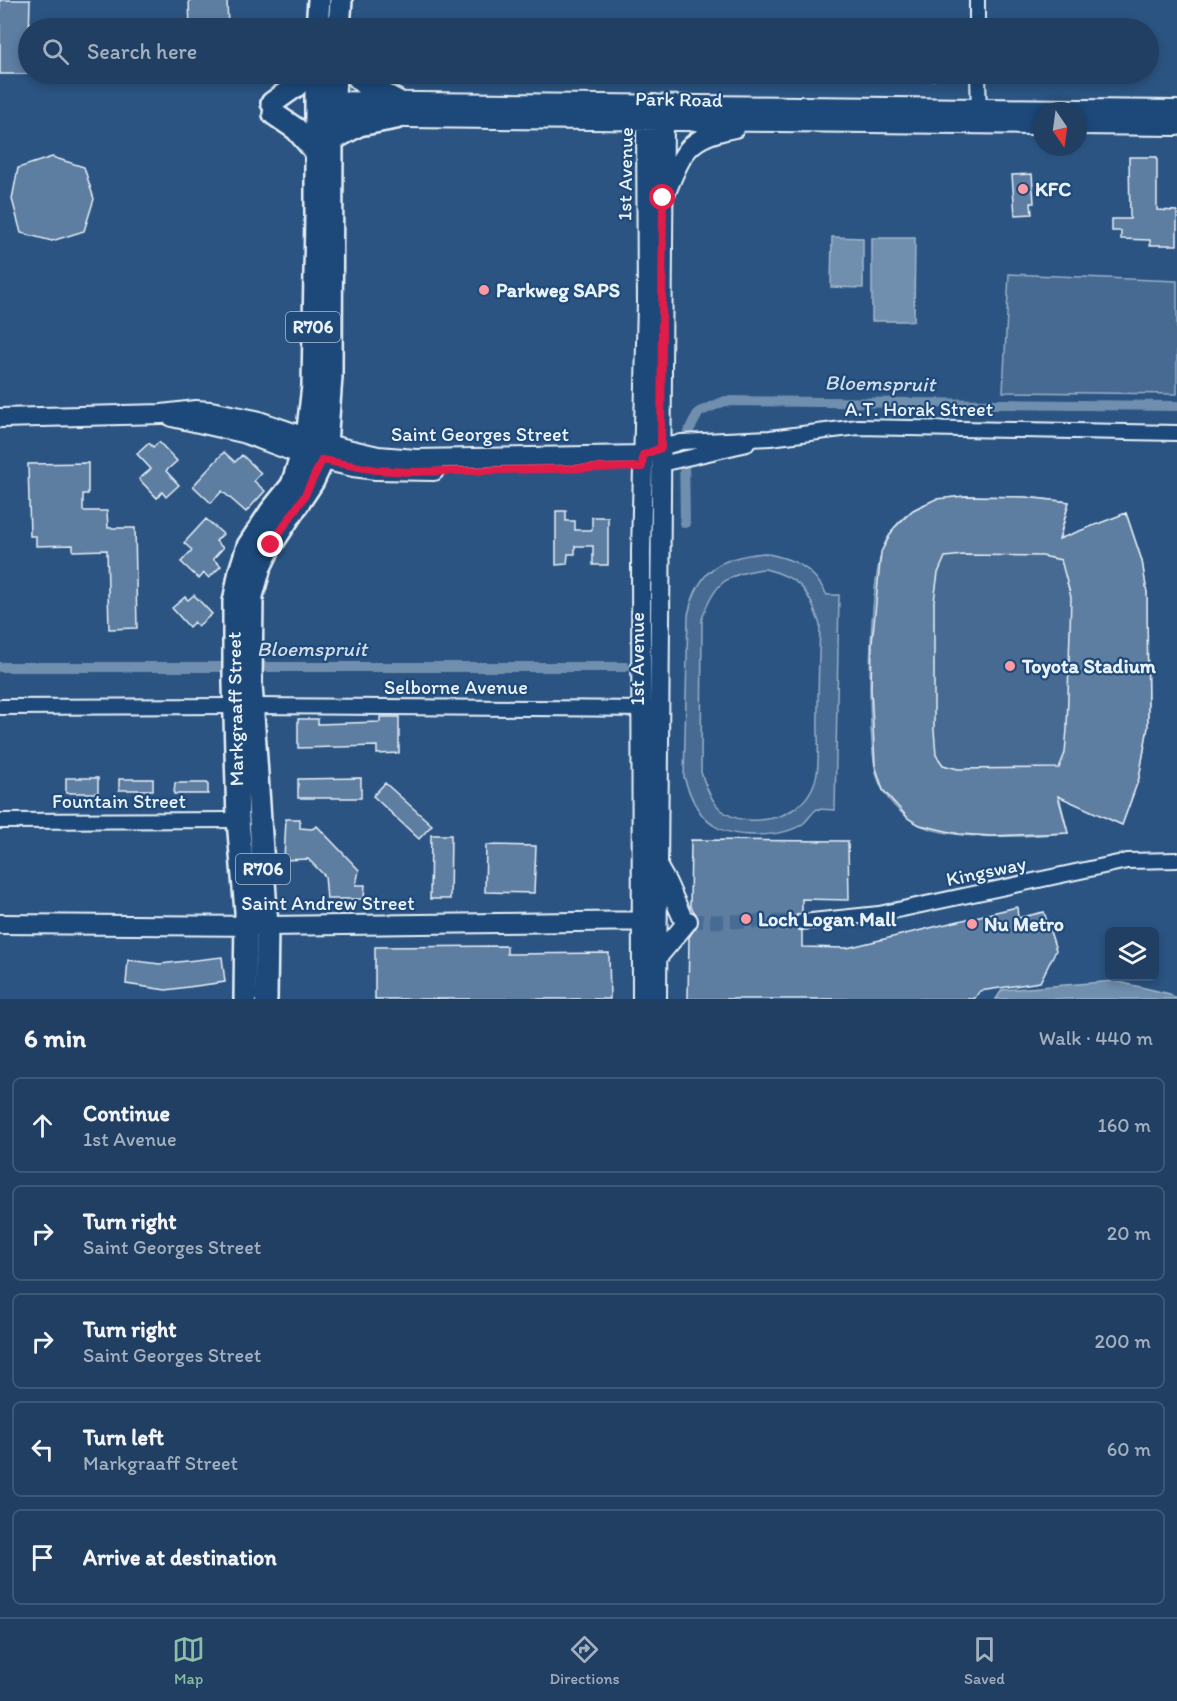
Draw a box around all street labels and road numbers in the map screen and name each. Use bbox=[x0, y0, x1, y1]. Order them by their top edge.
street label: Park Road bbox=[635, 86, 723, 112]
street label: 1st Avenue bbox=[612, 127, 638, 221]
road number: R706 bbox=[286, 312, 340, 342]
street label: A.T. Horak Street bbox=[845, 397, 994, 421]
street label: Saint Georges Street bbox=[391, 422, 570, 446]
street label: 1st Avenue bbox=[625, 612, 649, 706]
street label: Markgraaff Street bbox=[222, 631, 248, 787]
street label: Selborne Avenue bbox=[384, 675, 528, 699]
street label: Fountain Street bbox=[52, 789, 186, 813]
street label: Kingsway bbox=[944, 851, 1029, 891]
road number: R706 bbox=[236, 854, 290, 884]
street label: Saint Andrew Street bbox=[241, 891, 415, 915]

